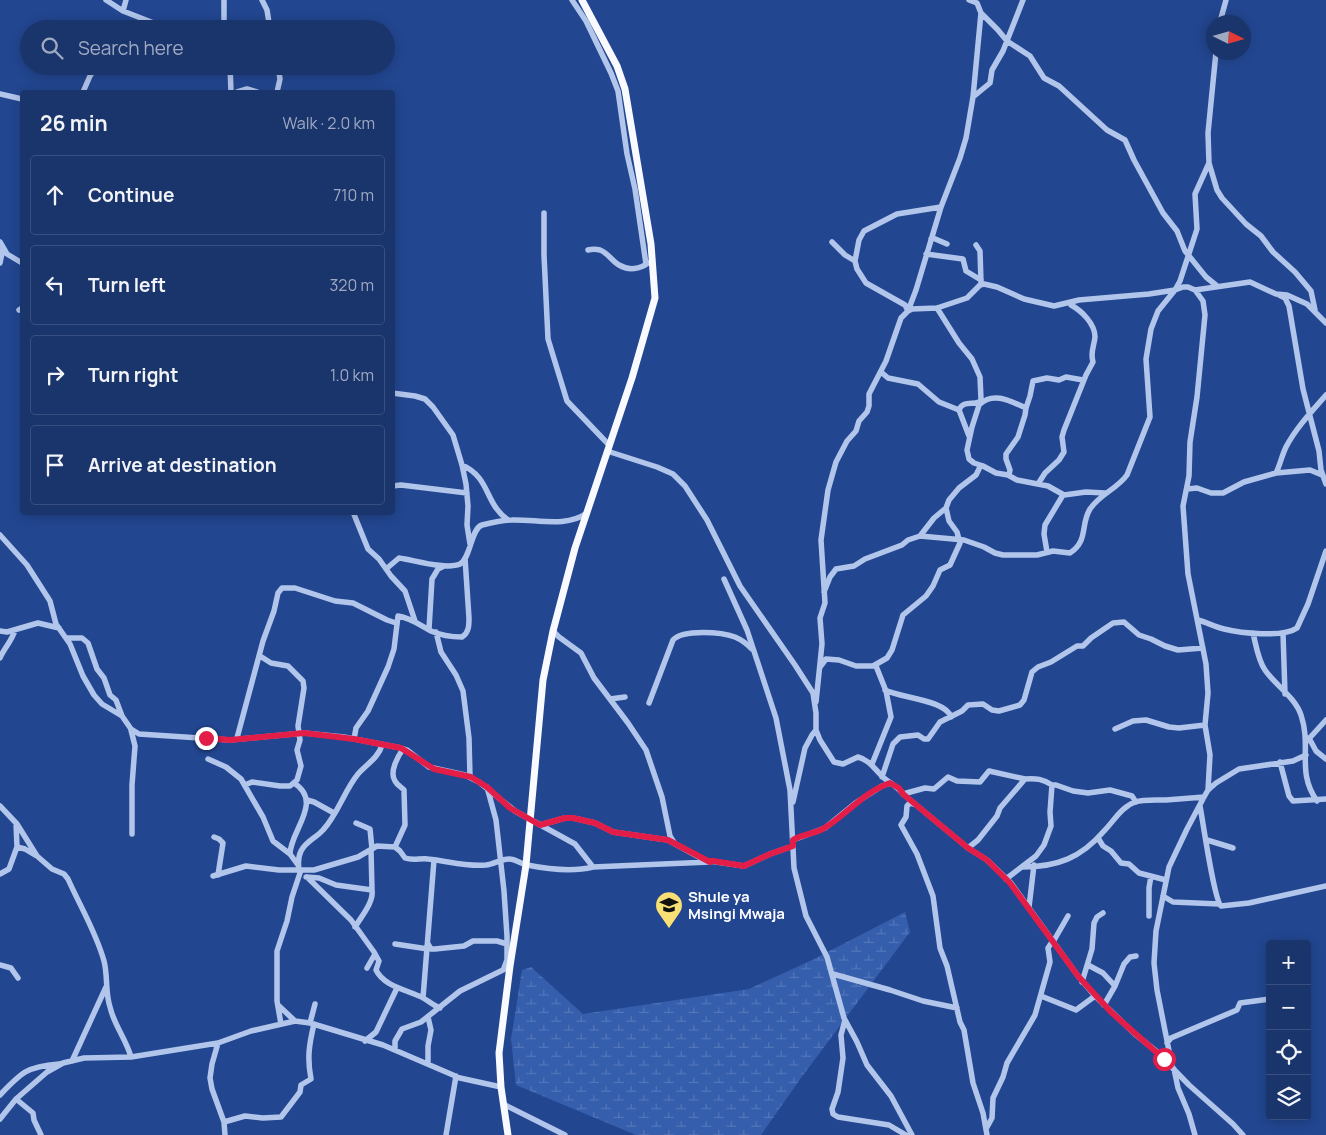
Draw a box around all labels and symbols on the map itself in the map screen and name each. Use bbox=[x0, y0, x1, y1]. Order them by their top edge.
north arrow bbox=[1206, 15, 1251, 60]
route end bbox=[195, 727, 218, 750]
place label: Shule ya Msingi Mwaja bbox=[688, 886, 785, 924]
school or university icon: Shule ya Msingi Mwaja bbox=[654, 890, 684, 929]
route start bbox=[1153, 1048, 1176, 1071]

